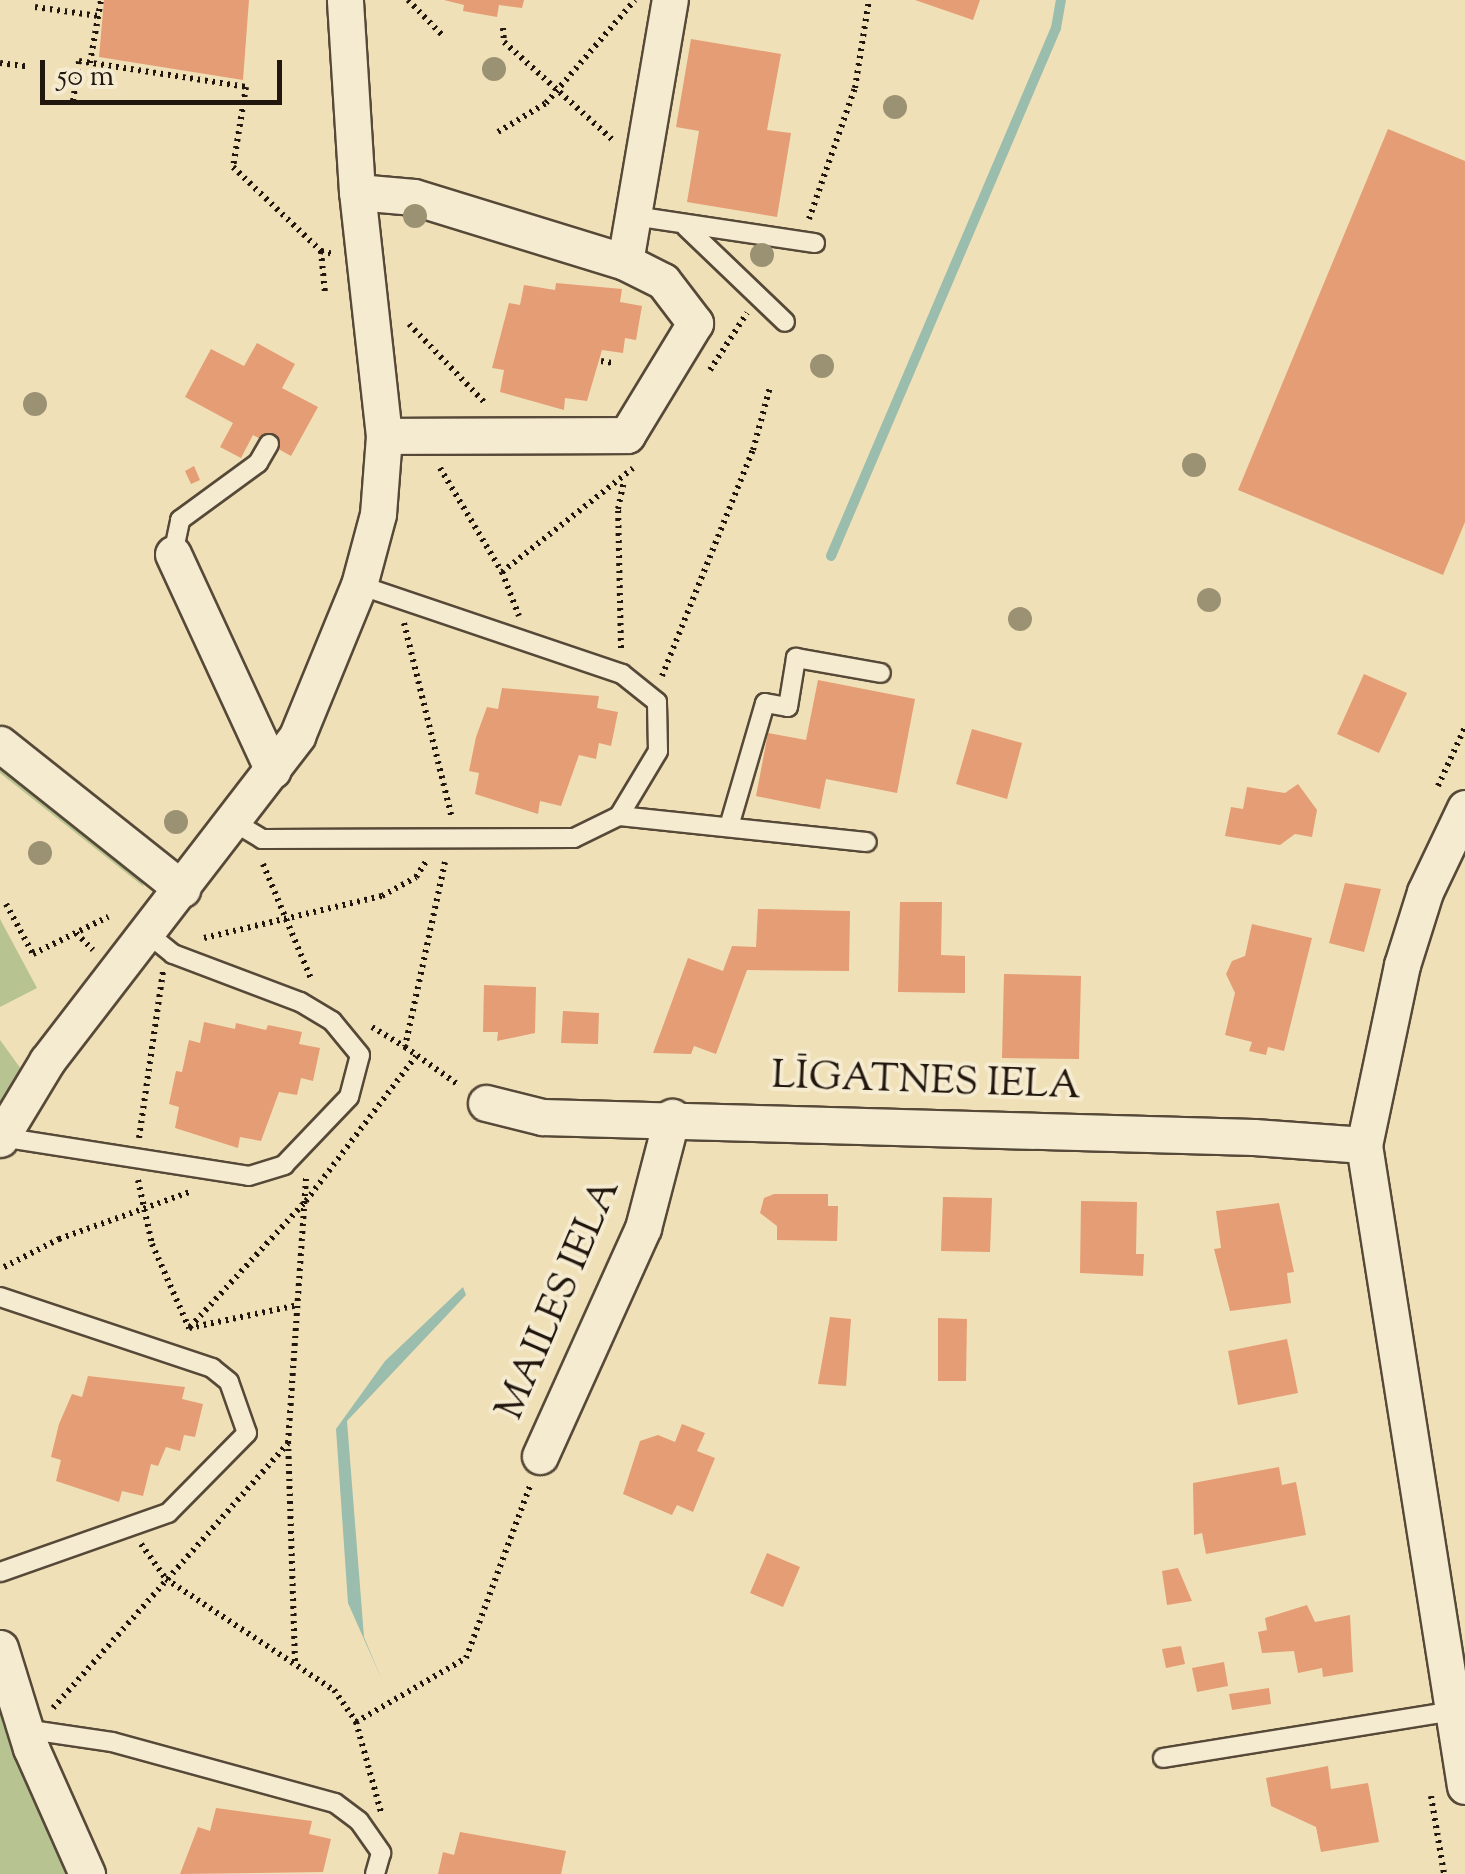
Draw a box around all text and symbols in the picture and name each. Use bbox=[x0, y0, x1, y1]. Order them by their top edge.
scale bar bbox=[45, 40, 288, 102]
text: 50 m bbox=[57, 56, 114, 99]
street label: LĪGATNES IELA bbox=[771, 1054, 1081, 1112]
street label: MAILES IELA bbox=[488, 1172, 632, 1428]

